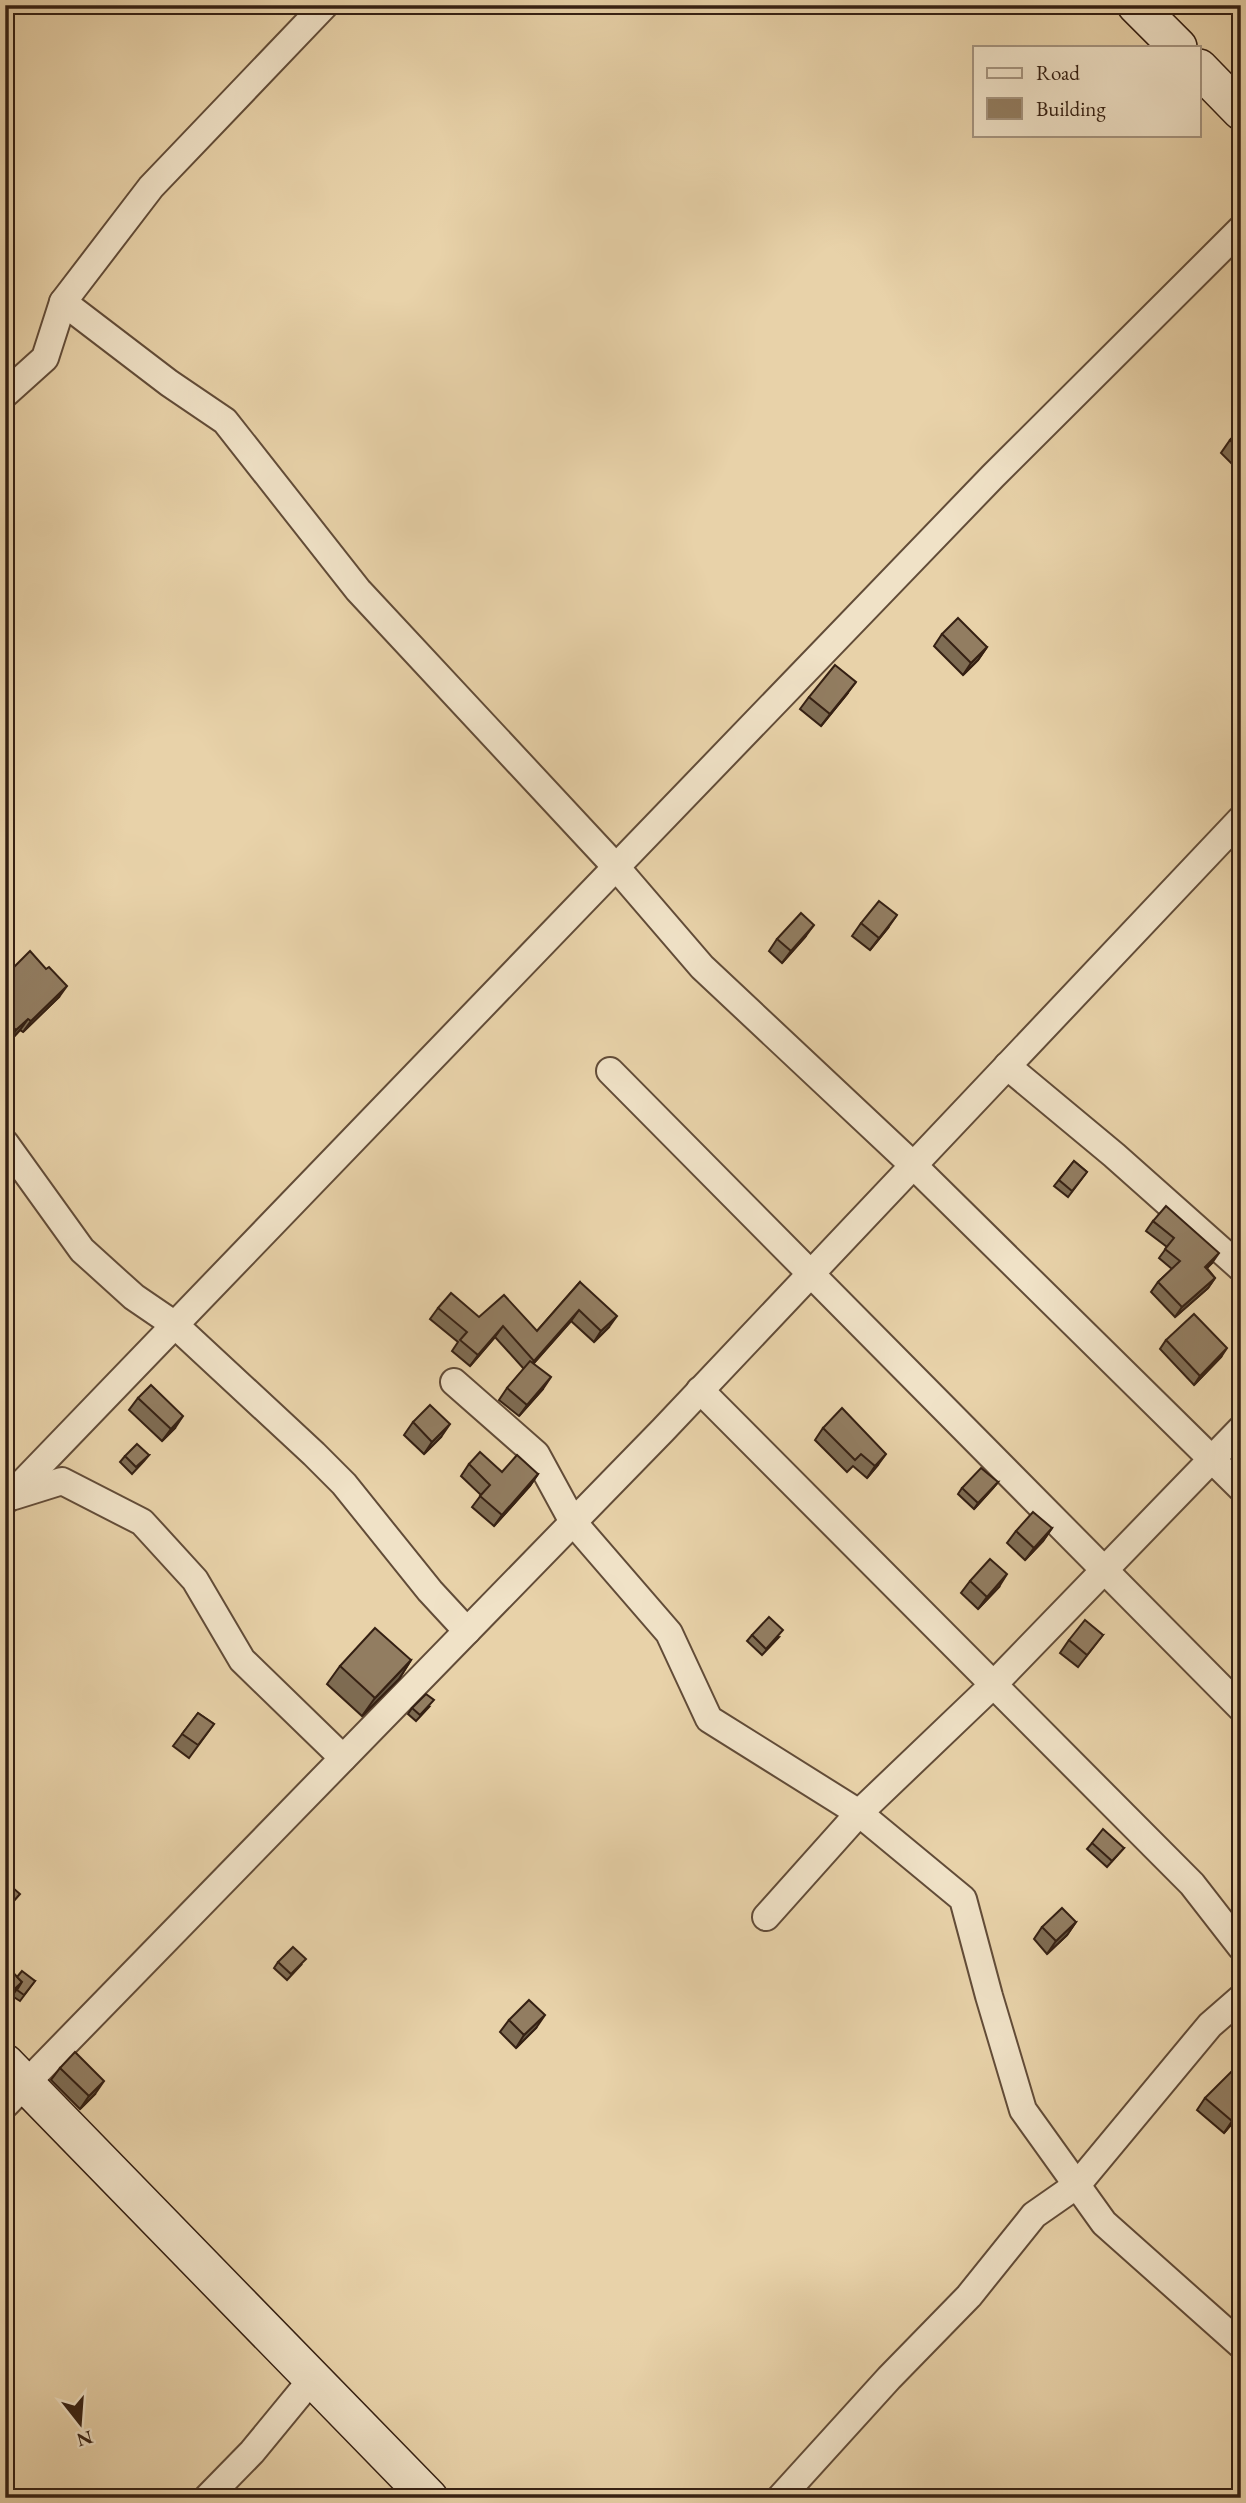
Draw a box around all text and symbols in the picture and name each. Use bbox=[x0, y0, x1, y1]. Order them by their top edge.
legend bbox=[973, 46, 1200, 136]
text: Road bbox=[1036, 59, 1080, 86]
text: Building bbox=[1036, 95, 1106, 122]
north arrow bbox=[46, 2388, 116, 2458]
text: N bbox=[73, 2425, 96, 2453]

